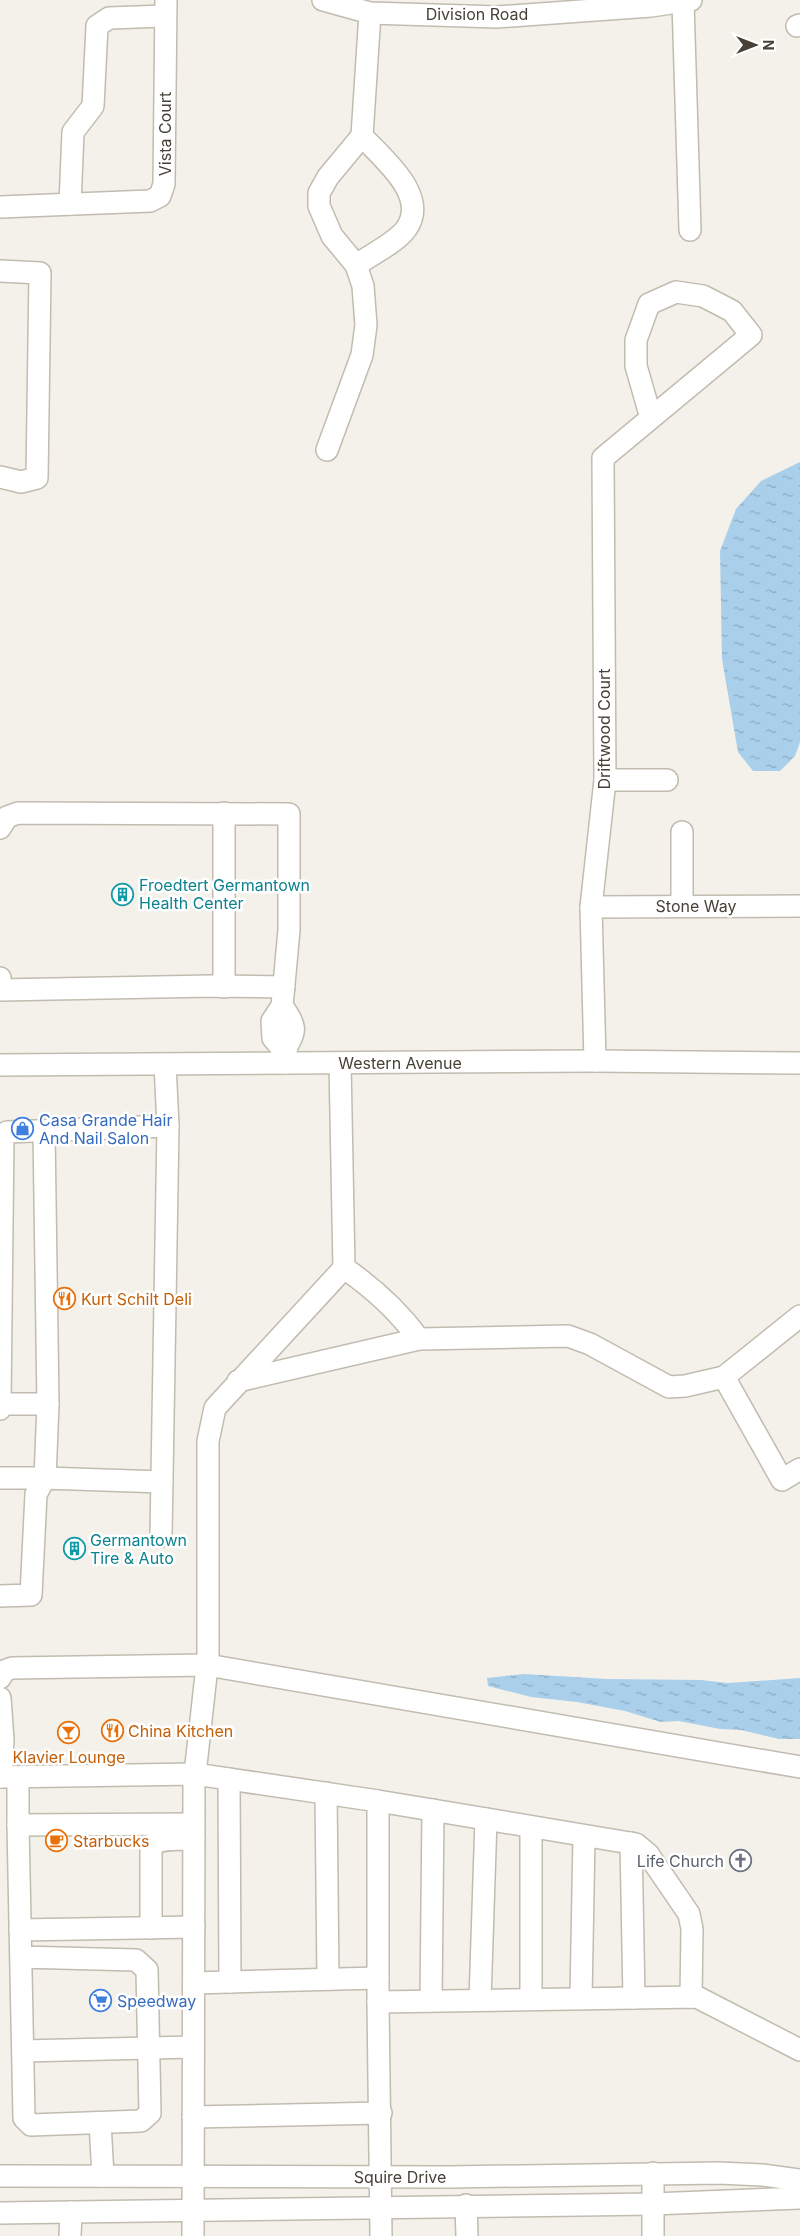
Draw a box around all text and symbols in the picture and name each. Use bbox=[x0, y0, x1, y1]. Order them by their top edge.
street label: Division Road bbox=[426, 4, 528, 24]
north arrow bbox=[730, 20, 780, 70]
text: N bbox=[760, 40, 777, 50]
street label: Vista Court bbox=[155, 92, 175, 176]
street label: Driftwood Court bbox=[594, 668, 614, 790]
place label: Froedtert Germantown Health Center bbox=[139, 875, 310, 913]
building icon: Froedtert Germantown Health Center bbox=[111, 882, 135, 906]
street label: Stone Way bbox=[656, 896, 736, 916]
street label: Western Avenue bbox=[338, 1053, 462, 1073]
place label: Casa Grande Hair And Nail Salon bbox=[39, 1110, 172, 1148]
shop icon: Casa Grande Hair And Nail Salon bbox=[11, 1117, 35, 1141]
restaurant icon: Kurt Schilt Deli bbox=[53, 1287, 77, 1311]
place label: Kurt Schilt Deli bbox=[81, 1289, 192, 1309]
place label: Germantown Tire & Auto bbox=[90, 1530, 187, 1568]
building icon: Germantown Tire & Auto bbox=[62, 1537, 86, 1561]
restaurant icon: China Kitchen bbox=[100, 1719, 124, 1743]
bar icon: Klavier Lounge bbox=[57, 1721, 81, 1745]
place label: China Kitchen bbox=[128, 1721, 233, 1741]
place label: Klavier Lounge bbox=[13, 1747, 125, 1767]
cafe icon: Starbucks bbox=[45, 1829, 69, 1853]
place label: Starbucks bbox=[73, 1831, 149, 1851]
church icon: Life Church bbox=[728, 1849, 752, 1873]
place label: Life Church bbox=[637, 1851, 724, 1871]
supermarket icon: Speedway bbox=[89, 1989, 113, 2013]
place label: Speedway bbox=[117, 1991, 196, 2011]
street label: Squire Drive bbox=[354, 2167, 446, 2187]

